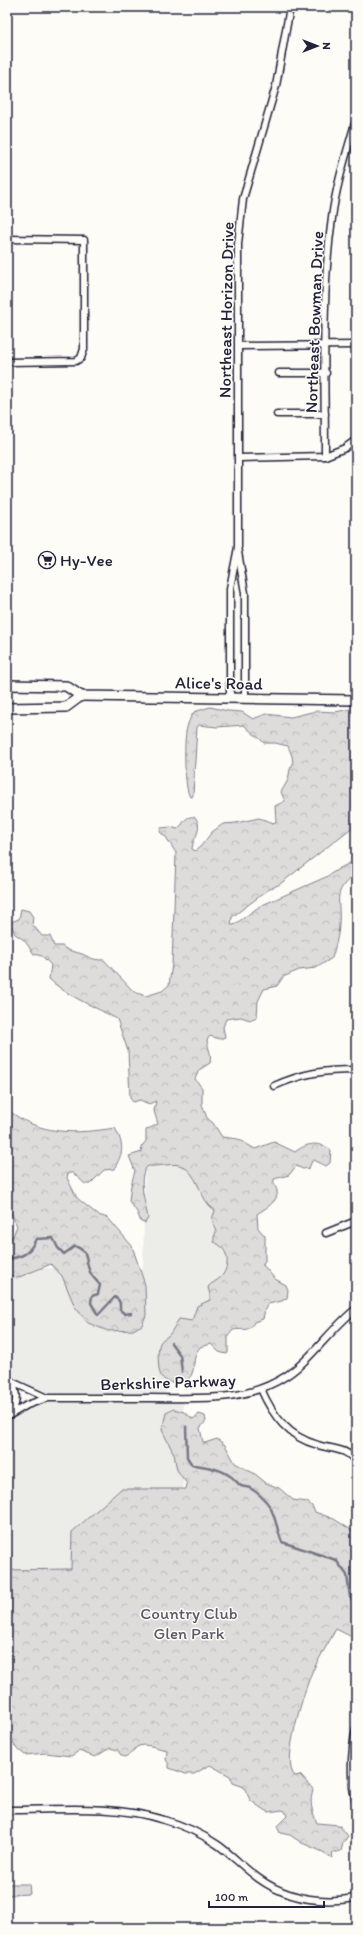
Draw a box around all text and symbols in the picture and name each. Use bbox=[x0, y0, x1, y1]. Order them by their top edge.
north arrow bbox=[297, 26, 337, 66]
text: N bbox=[320, 42, 333, 50]
street label: Northeast Horizon Drive bbox=[214, 222, 238, 398]
street label: Northeast Bowman Drive bbox=[301, 231, 327, 413]
supermarket icon: Hy-Vee bbox=[37, 550, 57, 570]
place label: Hy-Vee bbox=[60, 550, 113, 570]
street label: Alice's Road bbox=[175, 672, 264, 694]
street label: Berkshire Parkway bbox=[100, 1370, 236, 1394]
park label: Country Club Glen Park bbox=[140, 1603, 238, 1643]
scale bar bbox=[209, 1883, 324, 1909]
text: 100 m bbox=[215, 1890, 248, 1904]

